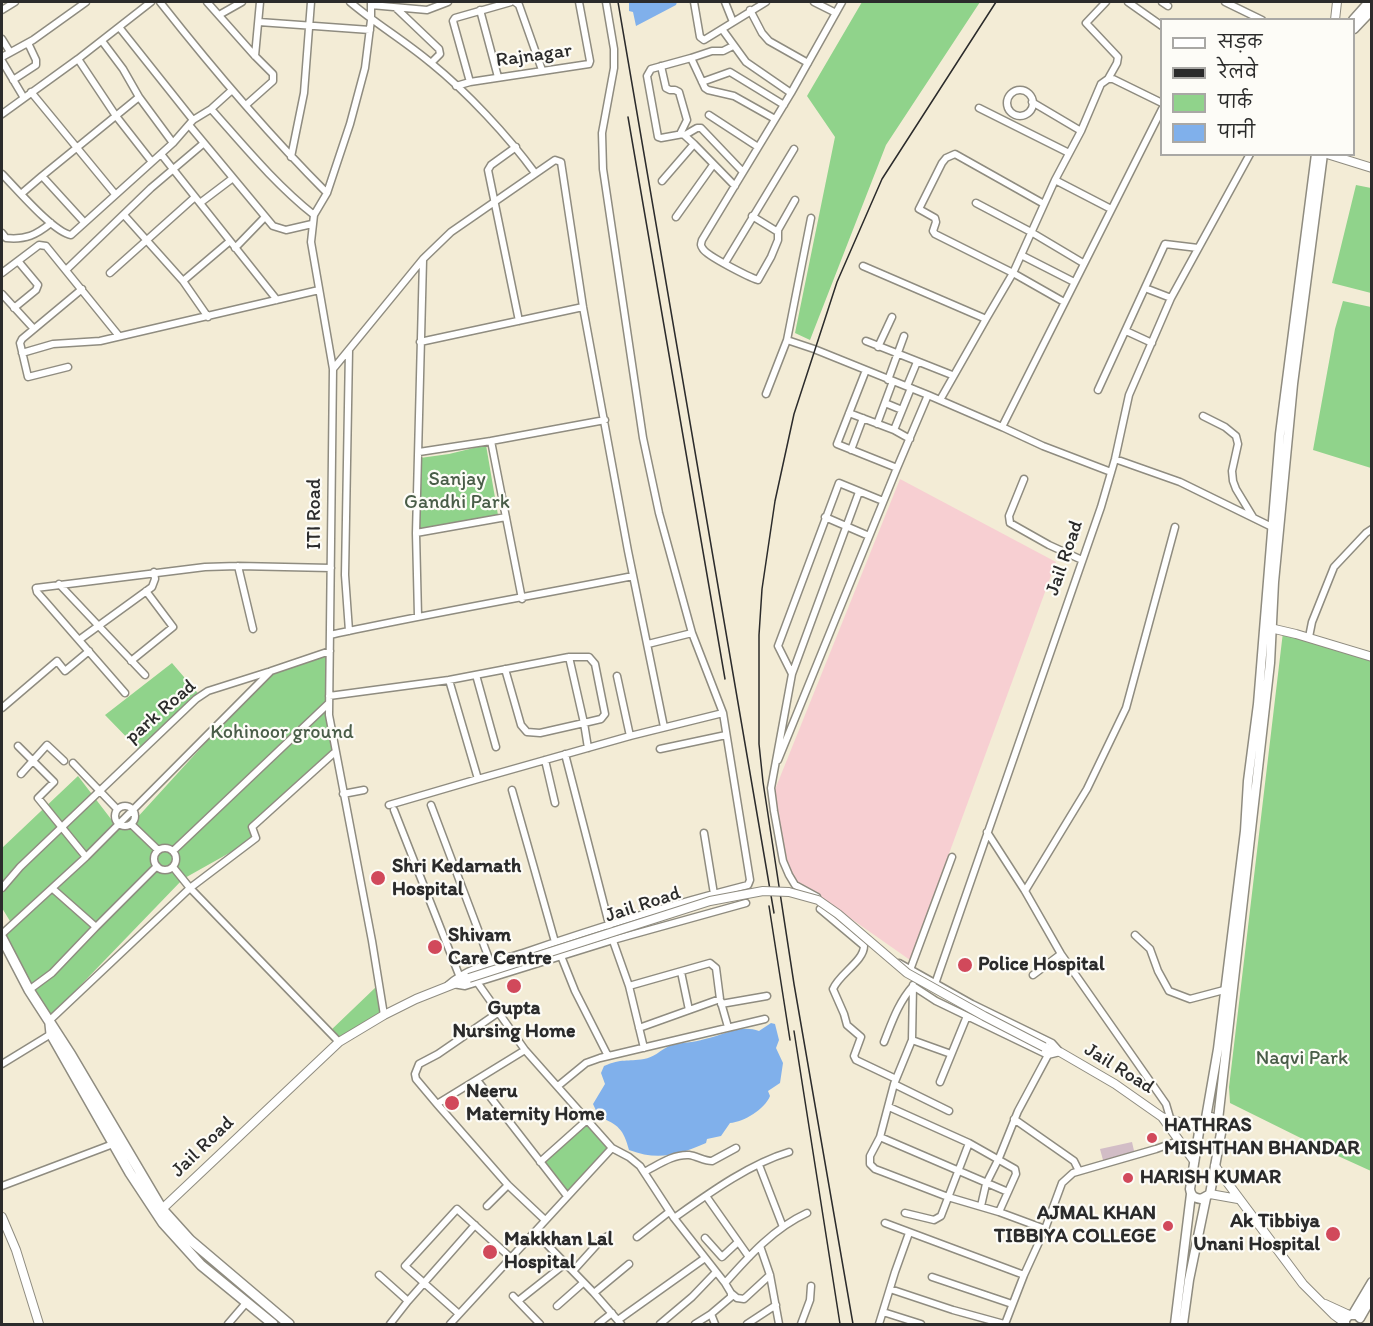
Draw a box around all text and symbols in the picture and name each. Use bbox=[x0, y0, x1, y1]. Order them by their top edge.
legend bbox=[1160, 18, 1355, 156]
text: सड़क bbox=[1218, 31, 1262, 53]
street label: Rajnagar bbox=[494, 39, 574, 73]
text: रेलवे bbox=[1218, 61, 1258, 83]
text: पार्क bbox=[1218, 91, 1252, 113]
text: पानी bbox=[1218, 121, 1255, 143]
park label: Sanjay Gandhi Park bbox=[404, 468, 510, 515]
street label: ITI Road bbox=[303, 478, 327, 550]
street label: Jail Road bbox=[1041, 517, 1089, 599]
street label: park Road bbox=[121, 675, 201, 749]
park label: Kohinoor ground bbox=[210, 721, 354, 745]
place label: Shri Kedarnath Hospital bbox=[392, 855, 521, 902]
marker: Shri Kedarnath Hospital bbox=[369, 869, 387, 887]
street label: Jail Road bbox=[602, 882, 684, 928]
place label: Shivam Care Centre bbox=[448, 924, 552, 971]
marker: Shivam Care Centre bbox=[426, 938, 444, 956]
place label: Police Hospital bbox=[978, 953, 1105, 977]
marker: Police Hospital bbox=[956, 956, 974, 974]
marker: Gupta Nursing Home bbox=[505, 977, 523, 995]
place label: Gupta Nursing Home bbox=[452, 997, 576, 1044]
street label: Jail Road bbox=[1080, 1038, 1158, 1100]
park label: Naqvi Park bbox=[1256, 1047, 1348, 1071]
place label: Neeru Maternity Home bbox=[466, 1080, 605, 1127]
marker: Neeru Maternity Home bbox=[443, 1094, 461, 1112]
street label: Jail Road bbox=[167, 1111, 239, 1183]
place label: HATHRAS MISHTHAN BHANDAR bbox=[1164, 1114, 1360, 1161]
marker: HATHRAS MISHTHAN BHANDAR bbox=[1145, 1131, 1159, 1145]
place label: HARISH KUMAR bbox=[1140, 1166, 1281, 1190]
marker: HARISH KUMAR bbox=[1121, 1171, 1135, 1185]
place label: AJMAL KHAN TIBBIYA COLLEGE bbox=[994, 1202, 1156, 1249]
place label: Ak Tibbiya Unani Hospital bbox=[1193, 1210, 1320, 1257]
marker: AJMAL KHAN TIBBIYA COLLEGE bbox=[1161, 1219, 1175, 1233]
marker: Ak Tibbiya Unani Hospital bbox=[1324, 1225, 1342, 1243]
place label: Makkhan Lal Hospital bbox=[504, 1228, 613, 1275]
marker: Makkhan Lal Hospital bbox=[481, 1243, 499, 1261]

